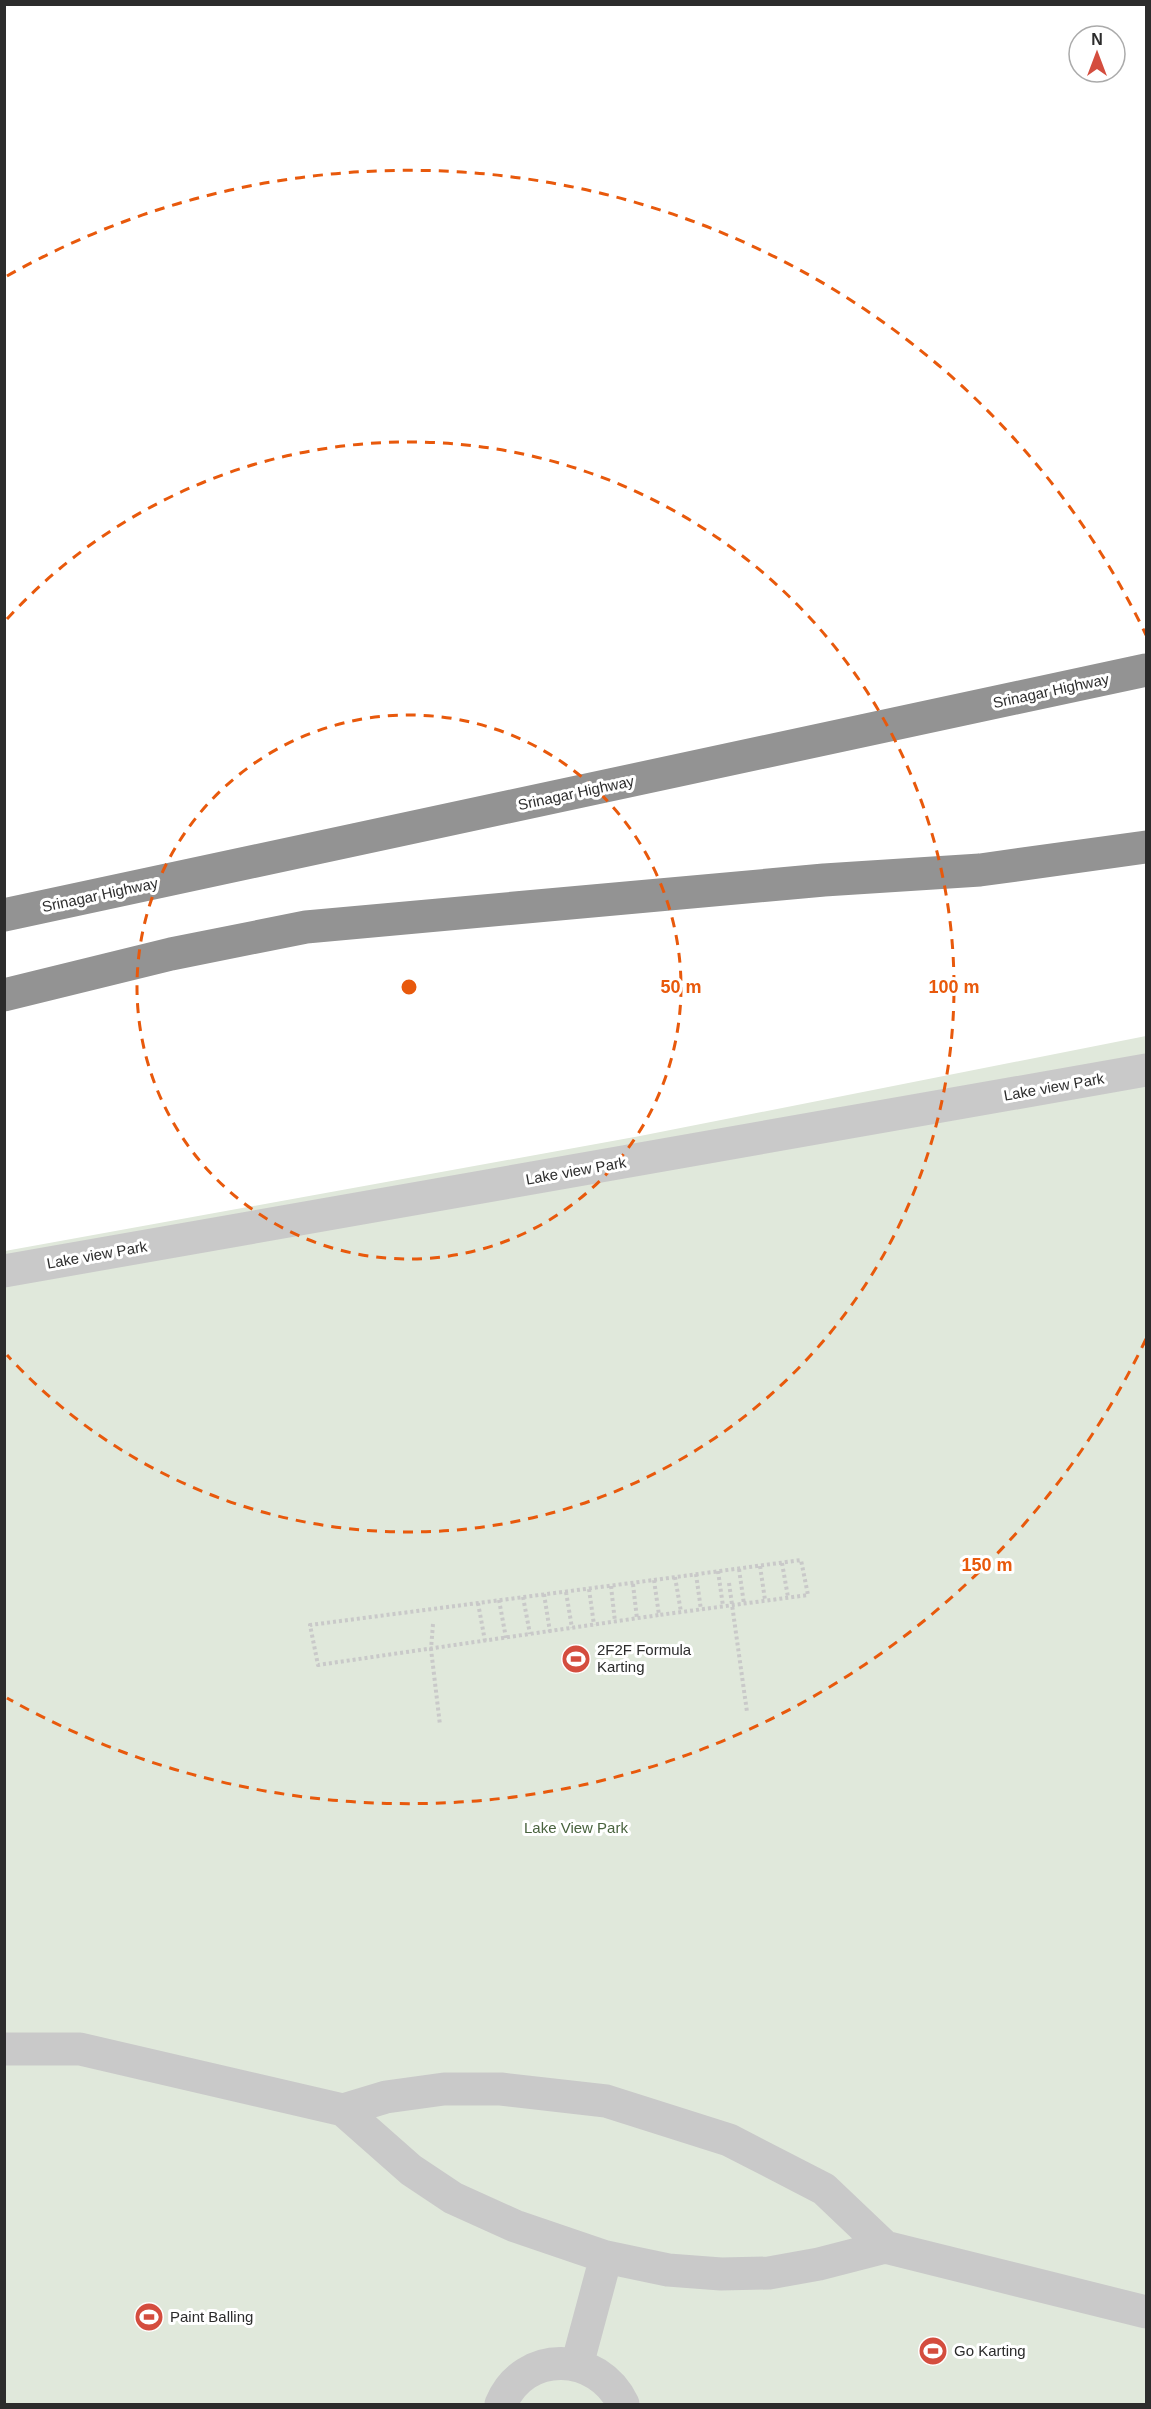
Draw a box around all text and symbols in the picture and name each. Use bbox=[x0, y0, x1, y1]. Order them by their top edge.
north arrow bbox=[1067, 24, 1127, 84]
text: N bbox=[1091, 31, 1103, 48]
street label: Srinagar Highway bbox=[991, 670, 1111, 711]
street label: Srinagar Highway bbox=[516, 772, 636, 813]
street label: Srinagar Highway bbox=[40, 874, 160, 915]
centre of rings bbox=[399, 977, 419, 997]
text: 50 m bbox=[660, 977, 702, 997]
text: 100 m bbox=[928, 977, 980, 997]
street label: Lake view Park bbox=[1002, 1069, 1106, 1104]
street label: Lake view Park bbox=[524, 1153, 628, 1188]
street label: Lake view Park bbox=[45, 1237, 149, 1272]
text: 150 m bbox=[961, 1555, 1013, 1575]
place label: 2F2F Formula Karting bbox=[597, 1641, 692, 1675]
sports icon: 2F2F Formula Karting bbox=[560, 1643, 592, 1675]
park label: Lake View Park bbox=[524, 1819, 628, 1836]
sports icon: Paint Balling bbox=[133, 2301, 165, 2333]
place label: Paint Balling bbox=[170, 2308, 253, 2325]
sports icon: Go Karting bbox=[917, 2335, 949, 2367]
place label: Go Karting bbox=[954, 2342, 1026, 2359]

